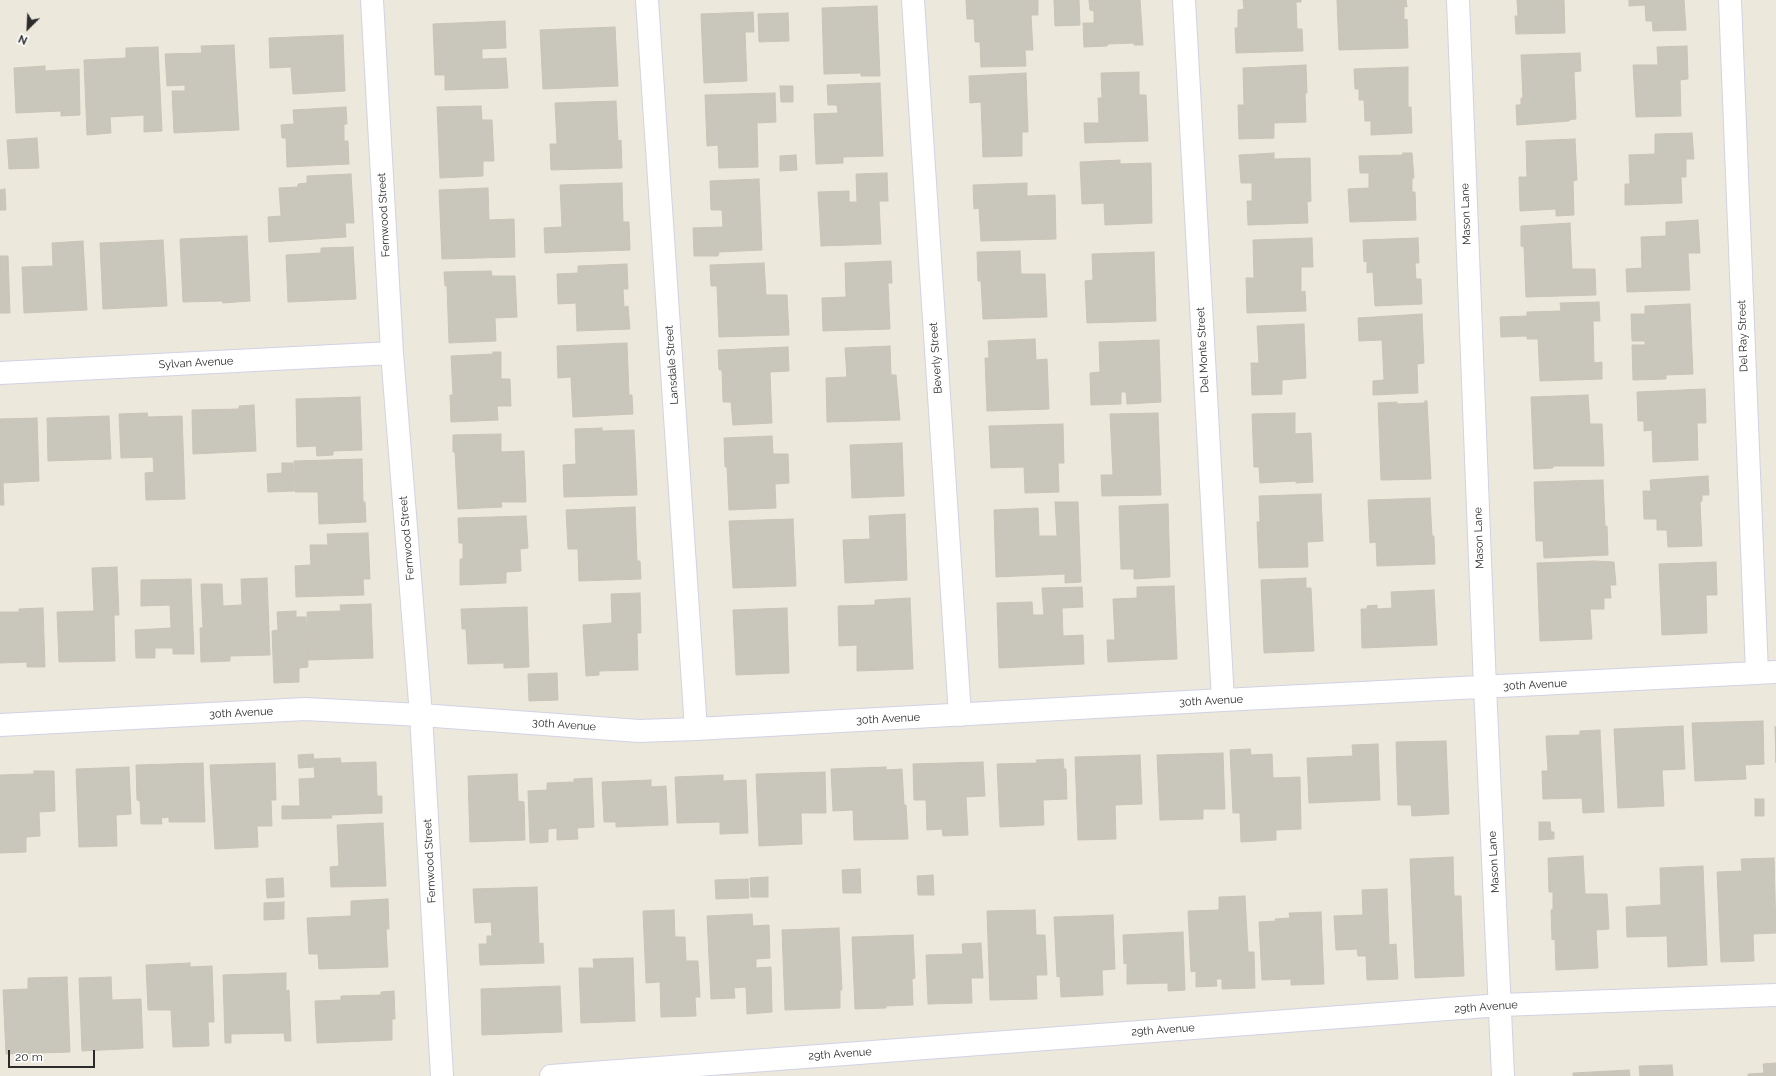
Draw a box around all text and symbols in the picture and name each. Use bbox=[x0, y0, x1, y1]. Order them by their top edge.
north arrow bbox=[8, 8, 48, 48]
text: N bbox=[16, 32, 29, 47]
street label: Fernwood Street bbox=[375, 172, 393, 258]
street label: Mason Lane bbox=[1458, 183, 1474, 245]
street label: Del Ray Street bbox=[1735, 300, 1751, 372]
street label: Del Monte Street bbox=[1194, 307, 1212, 393]
street label: Beverly Street bbox=[927, 322, 945, 394]
street label: Lansdale Street bbox=[663, 325, 681, 405]
street label: Sylvan Avenue bbox=[158, 354, 234, 372]
street label: Fernwood Street bbox=[397, 495, 417, 581]
street label: Mason Lane bbox=[1471, 507, 1487, 569]
street label: 30th Avenue bbox=[1503, 677, 1567, 693]
street label: 30th Avenue bbox=[1179, 693, 1243, 709]
street label: 30th Avenue bbox=[209, 705, 273, 721]
street label: 30th Avenue bbox=[856, 711, 920, 727]
street label: 30th Avenue bbox=[532, 716, 596, 734]
street label: Fernwood Street bbox=[421, 818, 439, 904]
street label: Mason Lane bbox=[1486, 831, 1502, 893]
street label: 29th Avenue bbox=[1454, 998, 1518, 1016]
street label: 29th Avenue bbox=[1131, 1021, 1195, 1039]
scale bar bbox=[10, 1042, 97, 1068]
street label: 29th Avenue bbox=[808, 1045, 872, 1063]
text: 20 m bbox=[15, 1050, 43, 1064]

